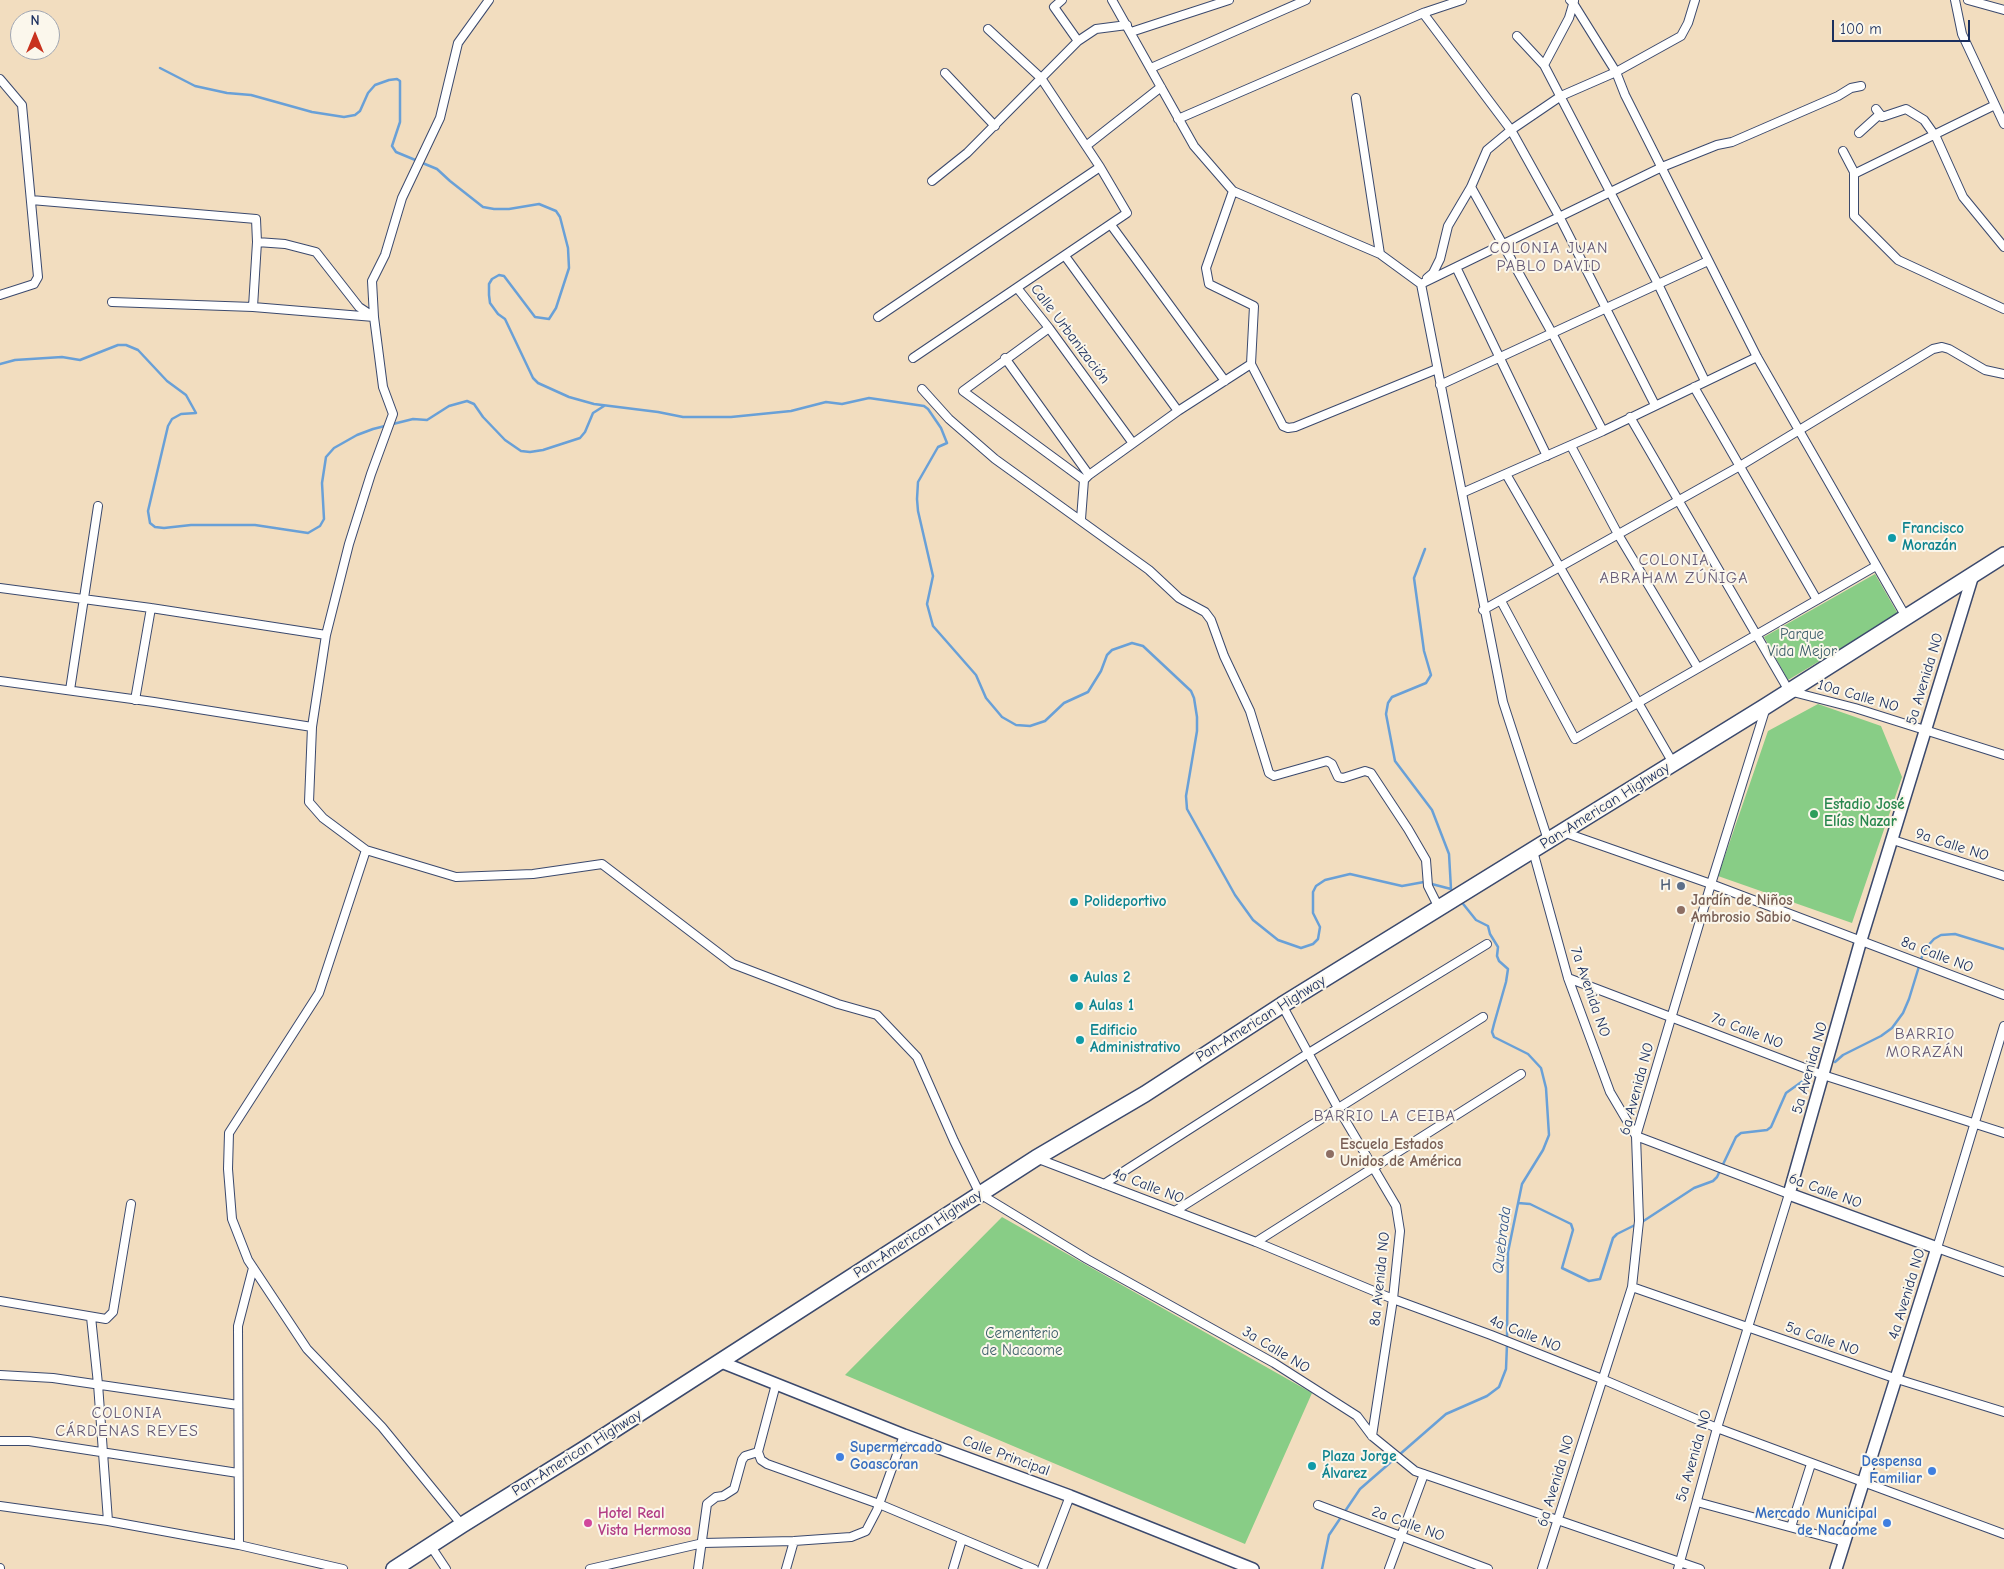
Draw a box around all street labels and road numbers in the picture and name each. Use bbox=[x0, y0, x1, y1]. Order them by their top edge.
street label: Calle Urbanización bbox=[1027, 280, 1113, 388]
street label: 5a Avenida NO bbox=[1903, 631, 1947, 727]
street label: 10a Calle NO bbox=[1815, 676, 1901, 716]
street label: Pan-American Highway bbox=[1537, 759, 1673, 853]
street label: 9a Calle NO bbox=[1913, 825, 1991, 865]
street label: 8a Calle NO bbox=[1898, 933, 1976, 977]
street label: 7a Avenida NO bbox=[1566, 945, 1614, 1039]
street label: Pan-American Highway bbox=[1193, 972, 1329, 1066]
street label: 7a Calle NO bbox=[1709, 1009, 1785, 1053]
street label: 5a Avenida NO bbox=[1788, 1020, 1832, 1116]
street label: 6a Avenida NO bbox=[1616, 1041, 1658, 1137]
street label: 4a Calle NO bbox=[1109, 1164, 1187, 1208]
street label: 6a Calle NO bbox=[1786, 1169, 1864, 1213]
street label: Pan-American Highway bbox=[850, 1186, 986, 1282]
street label: 8a Avenida NO bbox=[1366, 1231, 1394, 1327]
street label: 4a Avenida NO bbox=[1885, 1246, 1929, 1342]
street label: 4a Calle NO bbox=[1487, 1312, 1563, 1356]
street label: 5a Calle NO bbox=[1783, 1318, 1861, 1360]
street label: 3a Calle NO bbox=[1239, 1323, 1313, 1377]
street label: Pan-American Highway bbox=[509, 1406, 645, 1500]
street label: 5a Avenida NO bbox=[1672, 1408, 1716, 1504]
street label: Calle Principal bbox=[960, 1432, 1052, 1480]
street label: 6a Avenida NO bbox=[1534, 1433, 1578, 1529]
street label: 2a Calle NO bbox=[1369, 1503, 1447, 1545]

